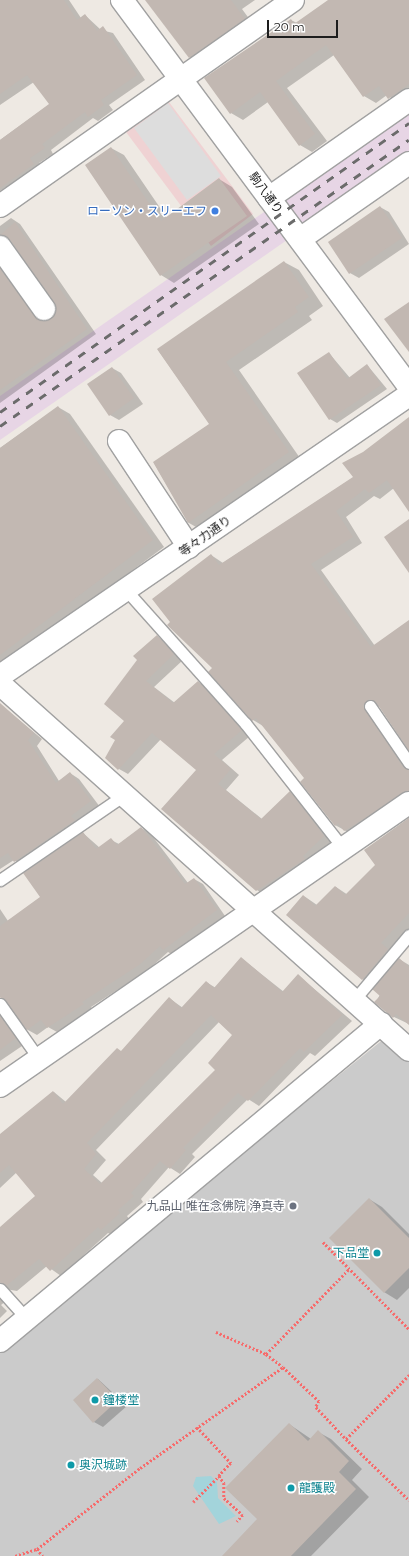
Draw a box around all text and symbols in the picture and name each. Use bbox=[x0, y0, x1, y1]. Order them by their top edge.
scale bar bbox=[269, 12, 340, 38]
text: 20 m bbox=[274, 19, 305, 34]
street label: 駒八通り bbox=[246, 169, 286, 217]
place label: ローソン・スリーエフ bbox=[87, 204, 207, 218]
marker: ローソン・スリーエフ bbox=[210, 206, 220, 216]
street label: 等々力通り bbox=[176, 513, 234, 559]
place label: 九品山 唯在念佛院 浄真寺 bbox=[147, 1199, 285, 1213]
marker: 九品山 唯在念佛院 浄真寺 bbox=[288, 1201, 298, 1211]
place label: 下品堂 bbox=[333, 1246, 369, 1260]
marker: 下品堂 bbox=[372, 1248, 382, 1258]
place label: 鐘楼堂 bbox=[103, 1393, 139, 1407]
marker: 鐘楼堂 bbox=[90, 1395, 100, 1405]
place label: 奥沢城跡 bbox=[79, 1458, 127, 1472]
marker: 奥沢城跡 bbox=[66, 1460, 76, 1470]
place label: 龍護殿 bbox=[299, 1481, 335, 1495]
marker: 龍護殿 bbox=[286, 1483, 296, 1493]

